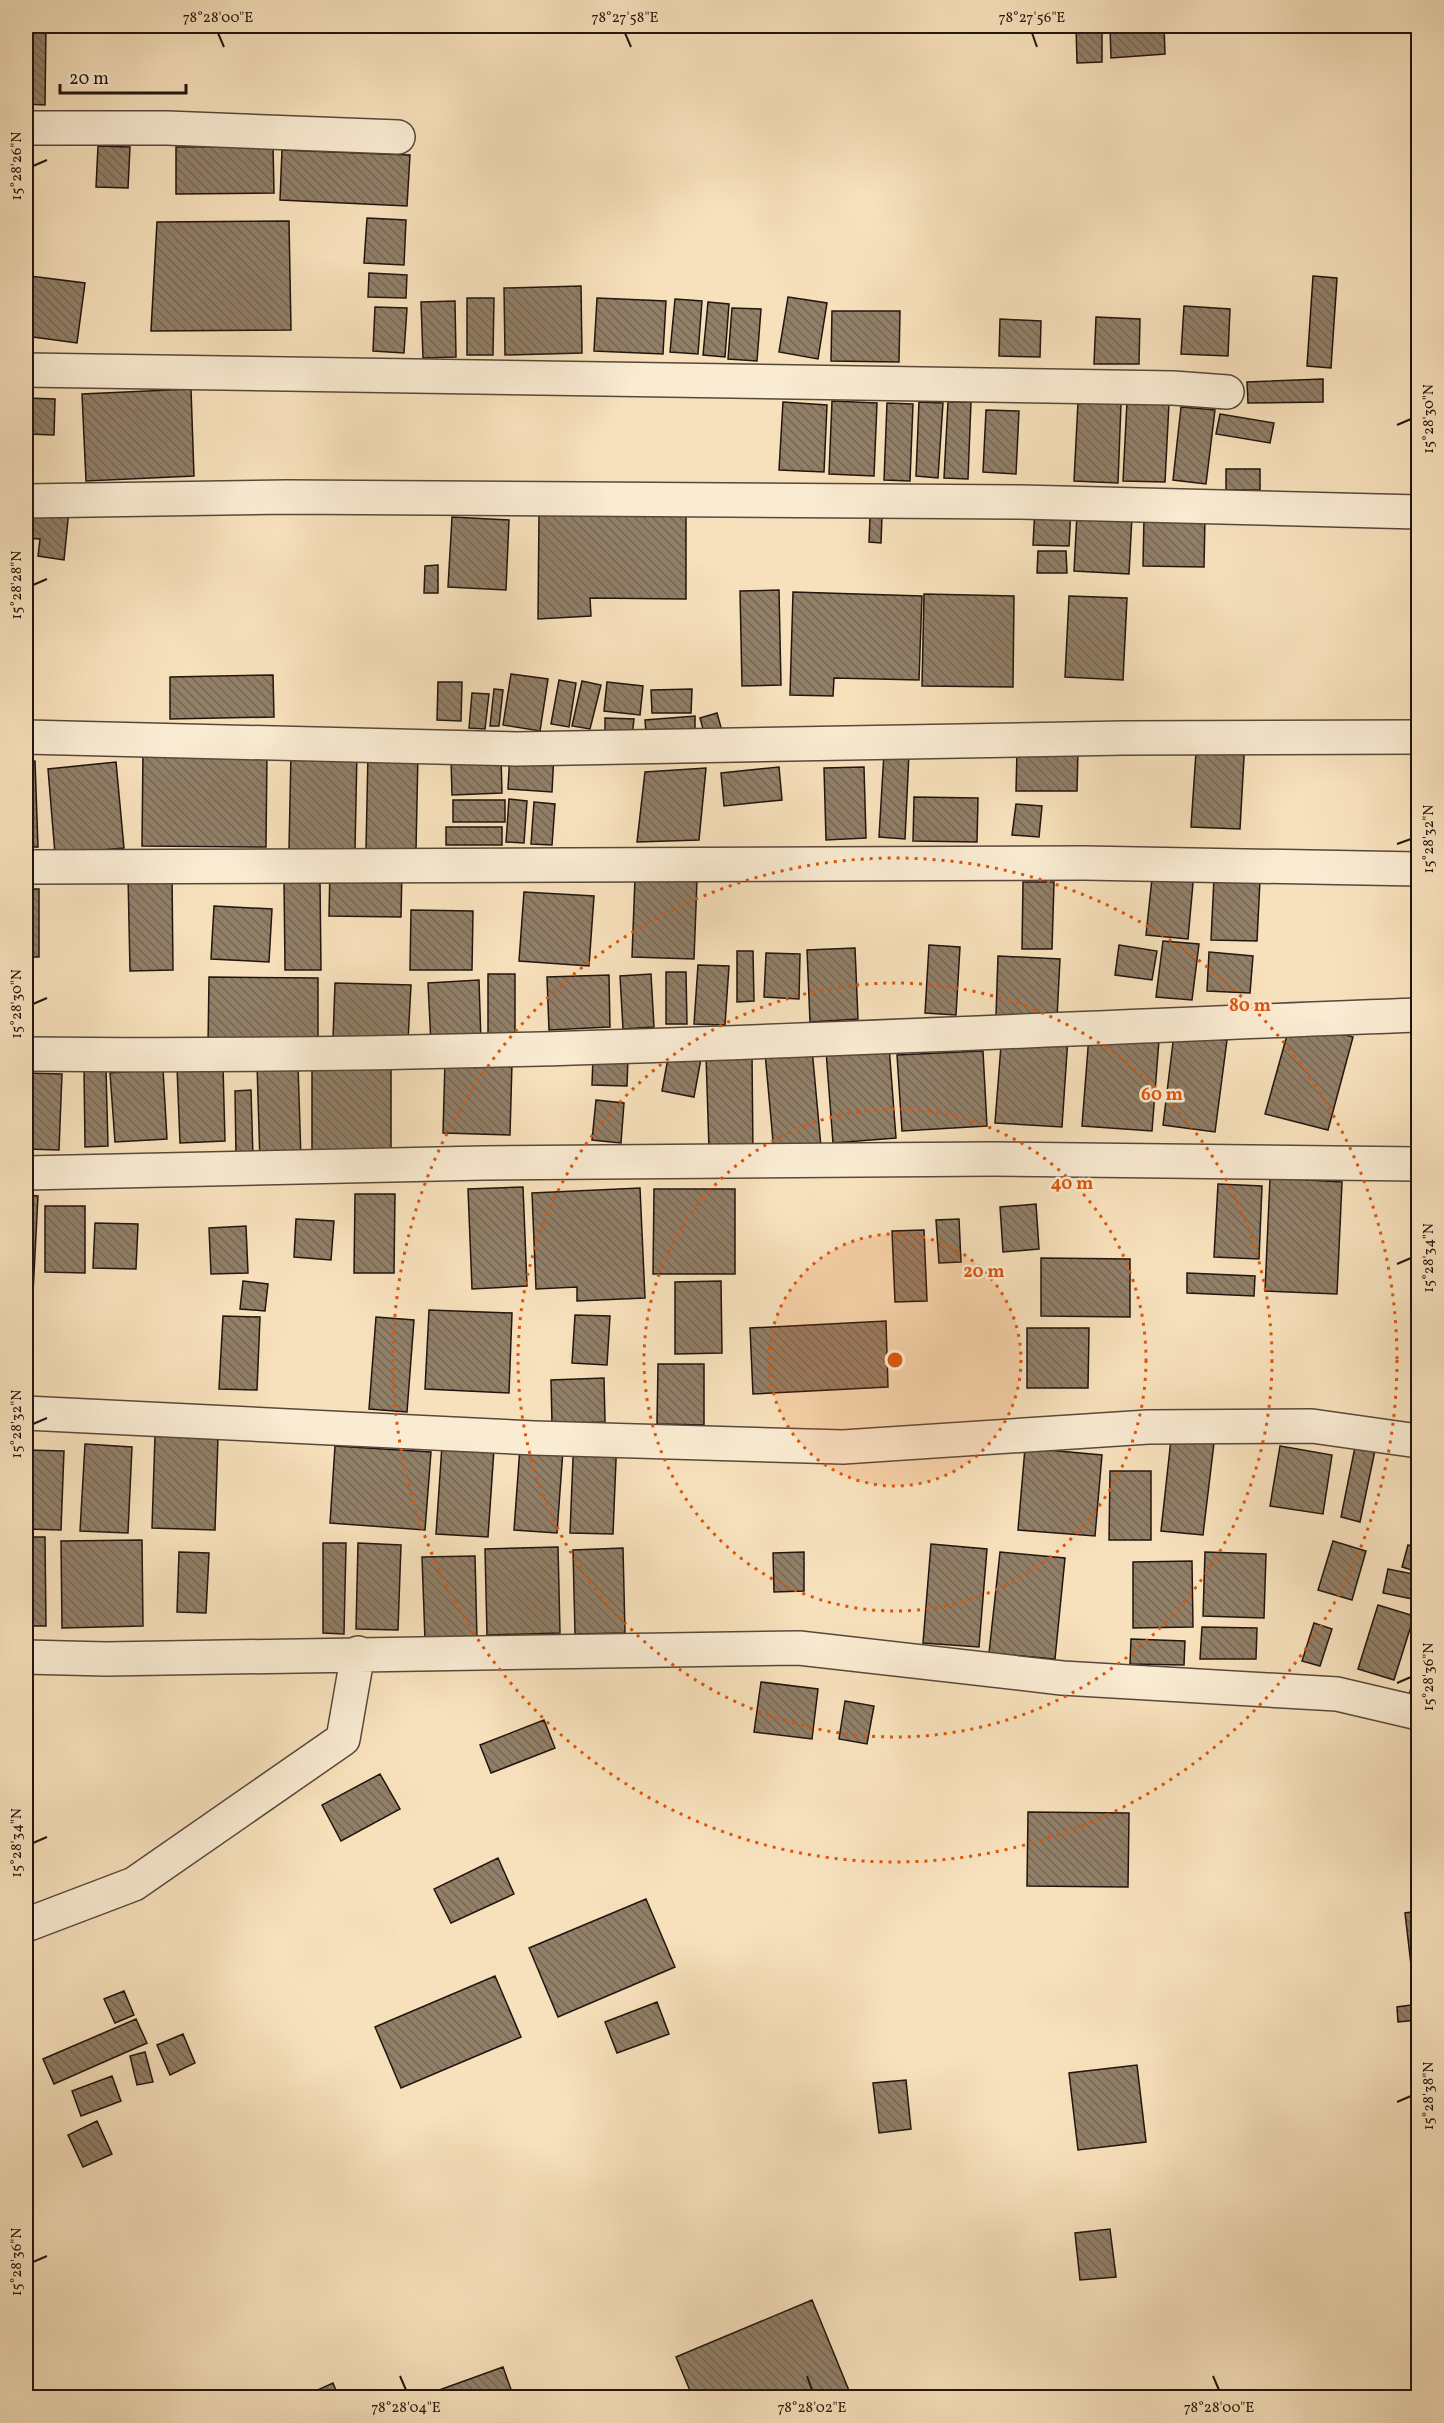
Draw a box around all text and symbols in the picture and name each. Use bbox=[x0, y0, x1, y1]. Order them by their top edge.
text: 78°28'00"E bbox=[183, 8, 253, 29]
text: 78°27'58"E bbox=[592, 8, 658, 29]
text: 78°27'56"E bbox=[999, 8, 1065, 29]
scale bar bbox=[60, 57, 186, 95]
text: 20 m bbox=[69, 67, 109, 92]
text: 15°28'26"N bbox=[7, 132, 28, 200]
text: 15°28'30"N bbox=[1419, 384, 1440, 454]
text: 15°28'28"N bbox=[7, 551, 28, 619]
text: 15°28'32"N bbox=[1419, 805, 1440, 873]
text: 15°28'30"N bbox=[7, 969, 28, 1039]
text: 80 m bbox=[1229, 994, 1271, 1019]
text: 60 m bbox=[1141, 1083, 1183, 1108]
text: 40 m bbox=[1051, 1172, 1093, 1197]
text: 15°28'34"N bbox=[1419, 1223, 1440, 1293]
text: 20 m bbox=[963, 1260, 1005, 1285]
centre of rings bbox=[885, 1350, 905, 1370]
text: 15°28'32"N bbox=[7, 1390, 28, 1458]
text: 15°28'36"N bbox=[1419, 1643, 1440, 1711]
text: 15°28'34"N bbox=[7, 1808, 28, 1878]
text: 15°28'38"N bbox=[1419, 2062, 1440, 2130]
text: 15°28'36"N bbox=[7, 2228, 28, 2296]
text: 78°28'04"E bbox=[371, 2398, 441, 2419]
text: 78°28'02"E bbox=[777, 2398, 847, 2419]
text: 78°28'00"E bbox=[1184, 2398, 1254, 2419]

